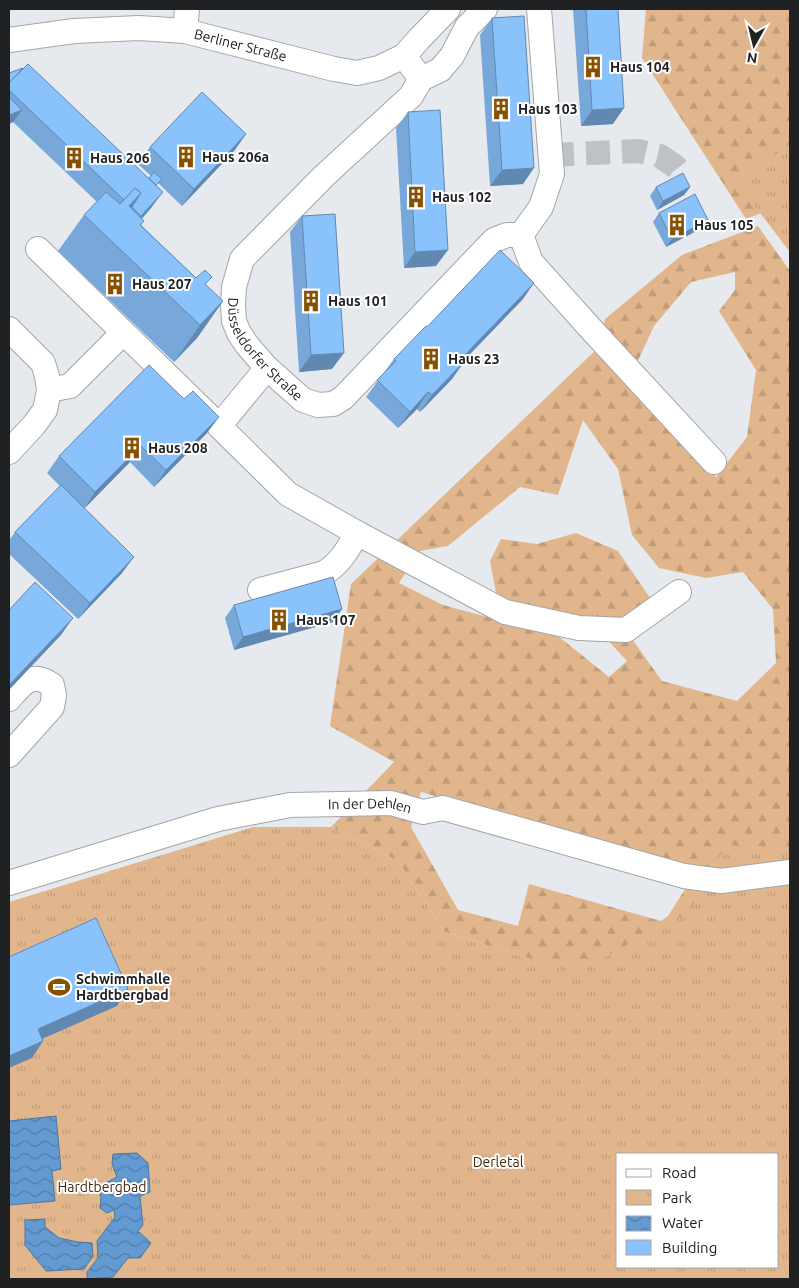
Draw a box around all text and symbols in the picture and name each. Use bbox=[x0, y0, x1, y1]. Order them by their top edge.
north arrow bbox=[729, 20, 779, 70]
street label: Berliner Straße bbox=[193, 26, 288, 65]
text: N bbox=[746, 49, 758, 67]
building icon: Haus 104 bbox=[580, 54, 606, 80]
place label: Haus 104 bbox=[610, 59, 670, 75]
building icon: Haus 103 bbox=[488, 96, 514, 122]
place label: Haus 103 bbox=[518, 101, 578, 117]
building icon: Haus 206a bbox=[173, 144, 199, 170]
building icon: Haus 206 bbox=[61, 145, 87, 171]
place label: Haus 206a bbox=[202, 149, 269, 165]
place label: Haus 206 bbox=[90, 150, 150, 166]
building icon: Haus 102 bbox=[403, 184, 429, 210]
place label: Haus 102 bbox=[432, 189, 492, 205]
building icon: Haus 105 bbox=[664, 212, 690, 238]
place label: Haus 105 bbox=[694, 217, 754, 233]
building icon: Haus 207 bbox=[102, 271, 128, 297]
place label: Haus 207 bbox=[132, 276, 192, 292]
building icon: Haus 101 bbox=[298, 288, 324, 314]
place label: Haus 101 bbox=[328, 293, 388, 309]
street label: Düsseldorfer Straße bbox=[225, 297, 306, 404]
building icon: Haus 23 bbox=[418, 346, 444, 372]
place label: Haus 23 bbox=[448, 351, 500, 367]
building icon: Haus 208 bbox=[119, 435, 145, 461]
place label: Haus 208 bbox=[148, 440, 208, 456]
building icon: Haus 107 bbox=[266, 607, 292, 633]
place label: Haus 107 bbox=[296, 612, 356, 628]
street label: In der Dehlen bbox=[328, 795, 414, 816]
place label: Schwimmhalle Hardtbergbad bbox=[76, 971, 170, 1003]
sports icon: Schwimmhalle Hardtbergbad bbox=[46, 974, 72, 1000]
legend bbox=[616, 1153, 779, 1268]
park label: Derletal bbox=[473, 1154, 524, 1170]
text: Road bbox=[662, 1164, 697, 1181]
park label: Hardtbergbad bbox=[58, 1179, 146, 1195]
text: Park bbox=[662, 1189, 692, 1206]
text: Water bbox=[662, 1214, 703, 1231]
text: Building bbox=[662, 1239, 717, 1256]

